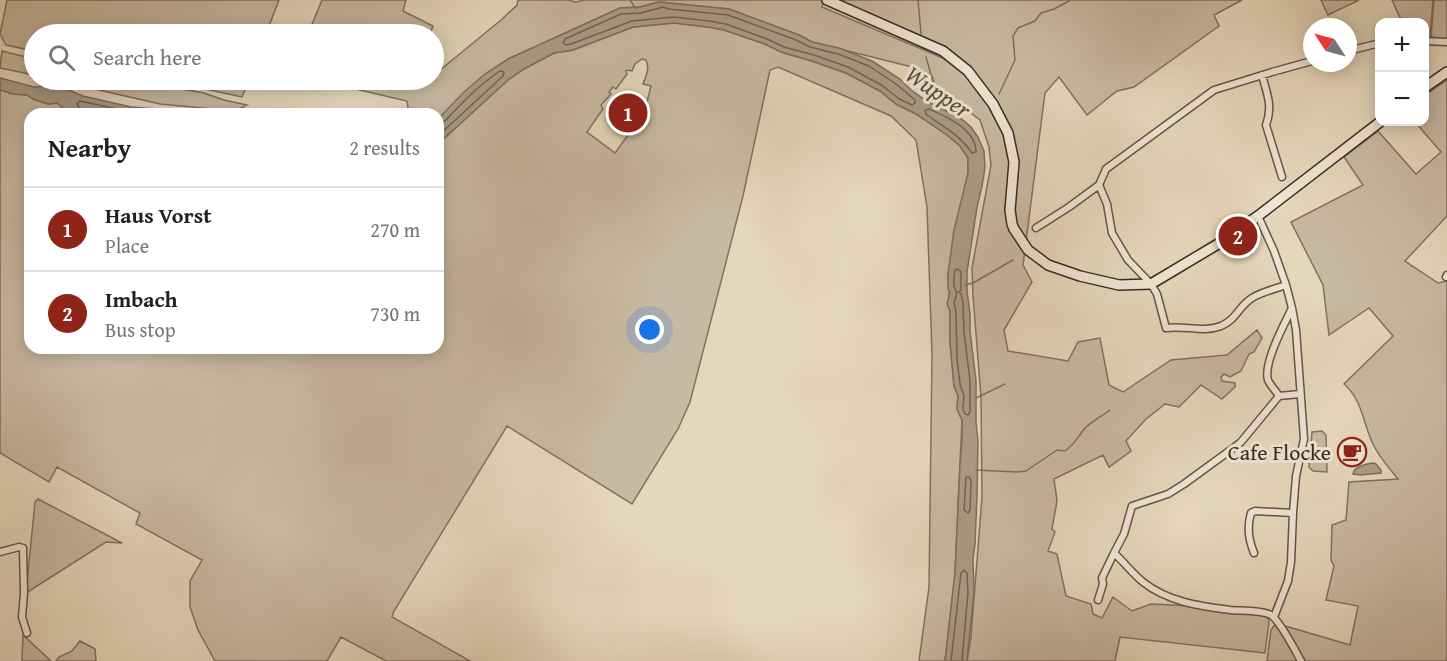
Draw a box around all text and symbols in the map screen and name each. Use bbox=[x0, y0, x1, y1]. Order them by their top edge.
north arrow bbox=[1303, 18, 1357, 72]
map controls bbox=[1375, 18, 1429, 126]
button: + bbox=[1375, 18, 1429, 72]
search box bbox=[24, 24, 444, 90]
icon: search bbox=[45, 41, 78, 74]
text: Search here bbox=[93, 41, 202, 73]
water label: Wupper bbox=[898, 57, 979, 127]
button: − bbox=[1375, 72, 1429, 126]
pin: 1 bbox=[608, 90, 648, 136]
text: Nearby bbox=[48, 128, 131, 167]
text: 2 results bbox=[349, 133, 420, 162]
text: Haus Vorst bbox=[105, 199, 211, 231]
pin: 2 bbox=[1218, 214, 1258, 258]
text: 1 bbox=[62, 215, 73, 244]
text: 270 m bbox=[370, 215, 420, 244]
text: Place bbox=[105, 231, 149, 260]
text: Imbach bbox=[105, 283, 177, 315]
text: 2 bbox=[62, 299, 73, 328]
text: 730 m bbox=[370, 299, 420, 328]
text: Bus stop bbox=[105, 315, 176, 344]
your location bbox=[635, 315, 664, 344]
place label: Cafe Flocke bbox=[1228, 436, 1331, 468]
cafe icon: Cafe Flocke bbox=[1336, 436, 1368, 468]

